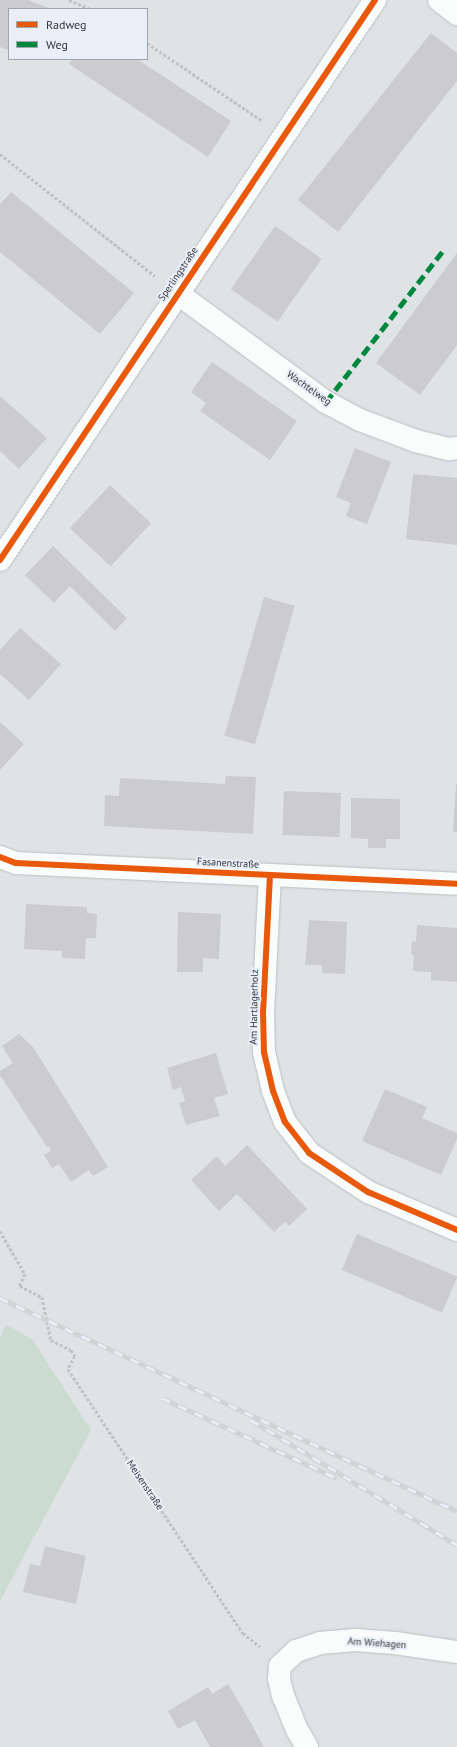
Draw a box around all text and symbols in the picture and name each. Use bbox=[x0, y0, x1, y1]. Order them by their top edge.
legend bbox=[8, 8, 148, 60]
text: Radweg bbox=[46, 17, 87, 32]
text: Weg bbox=[46, 37, 68, 52]
street label: Sperlingstraße bbox=[156, 245, 200, 303]
street label: Wachtelweg bbox=[284, 368, 334, 408]
street label: Fasanenstraße bbox=[197, 855, 259, 871]
street label: Am Hartlagerholz bbox=[247, 969, 261, 1045]
street label: Meisenstraße bbox=[124, 1458, 166, 1512]
street label: Am Wiehagen bbox=[347, 1635, 407, 1651]

